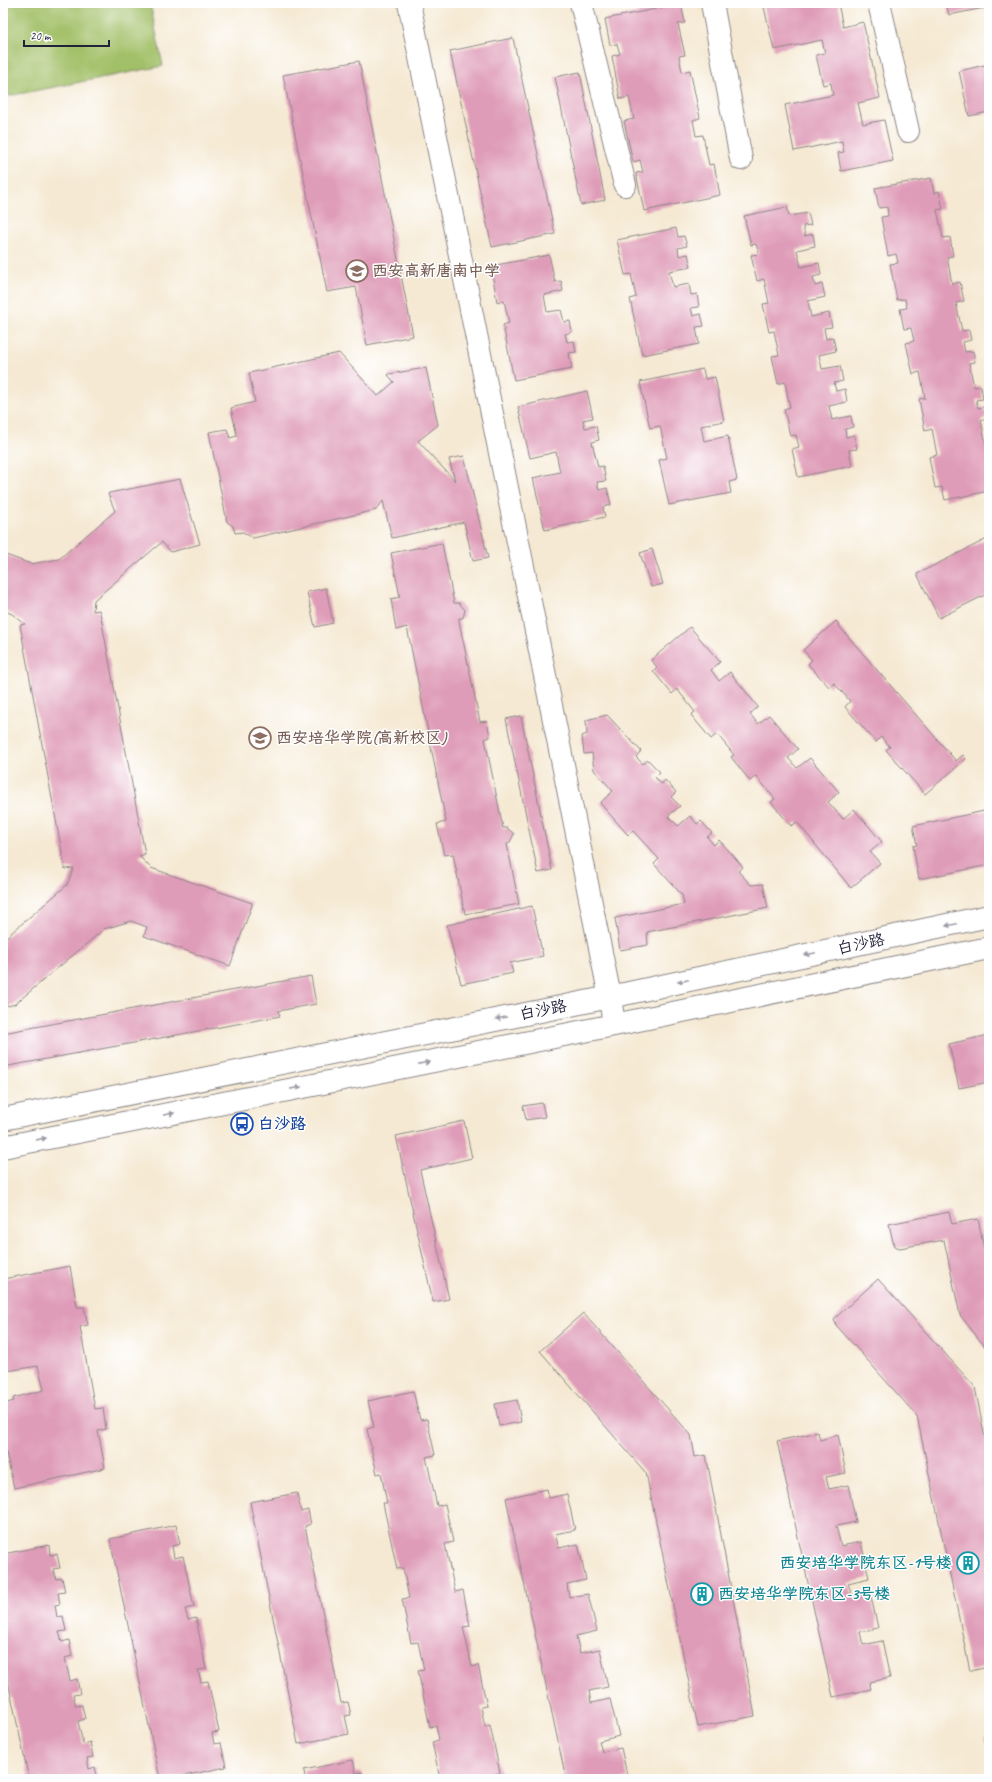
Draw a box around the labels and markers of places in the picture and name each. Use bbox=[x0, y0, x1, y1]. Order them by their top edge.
school or university icon: 西安高新唐南中学 bbox=[344, 258, 370, 284]
place label: 西安高新唐南中学 bbox=[372, 261, 500, 281]
school or university icon: 西安培华学院(高新校区) bbox=[247, 725, 273, 751]
place label: 西安培华学院(高新校区) bbox=[276, 728, 448, 748]
bus stop icon: 白沙路 bbox=[229, 1111, 255, 1137]
place label: 白沙路 bbox=[258, 1114, 306, 1134]
building icon: 西安培华学院东区-1号楼 bbox=[955, 1550, 981, 1576]
place label: 西安培华学院东区-1号楼 bbox=[780, 1553, 952, 1573]
building icon: 西安培华学院东区-3号楼 bbox=[689, 1581, 715, 1607]
place label: 西安培华学院东区-3号楼 bbox=[718, 1584, 890, 1604]

